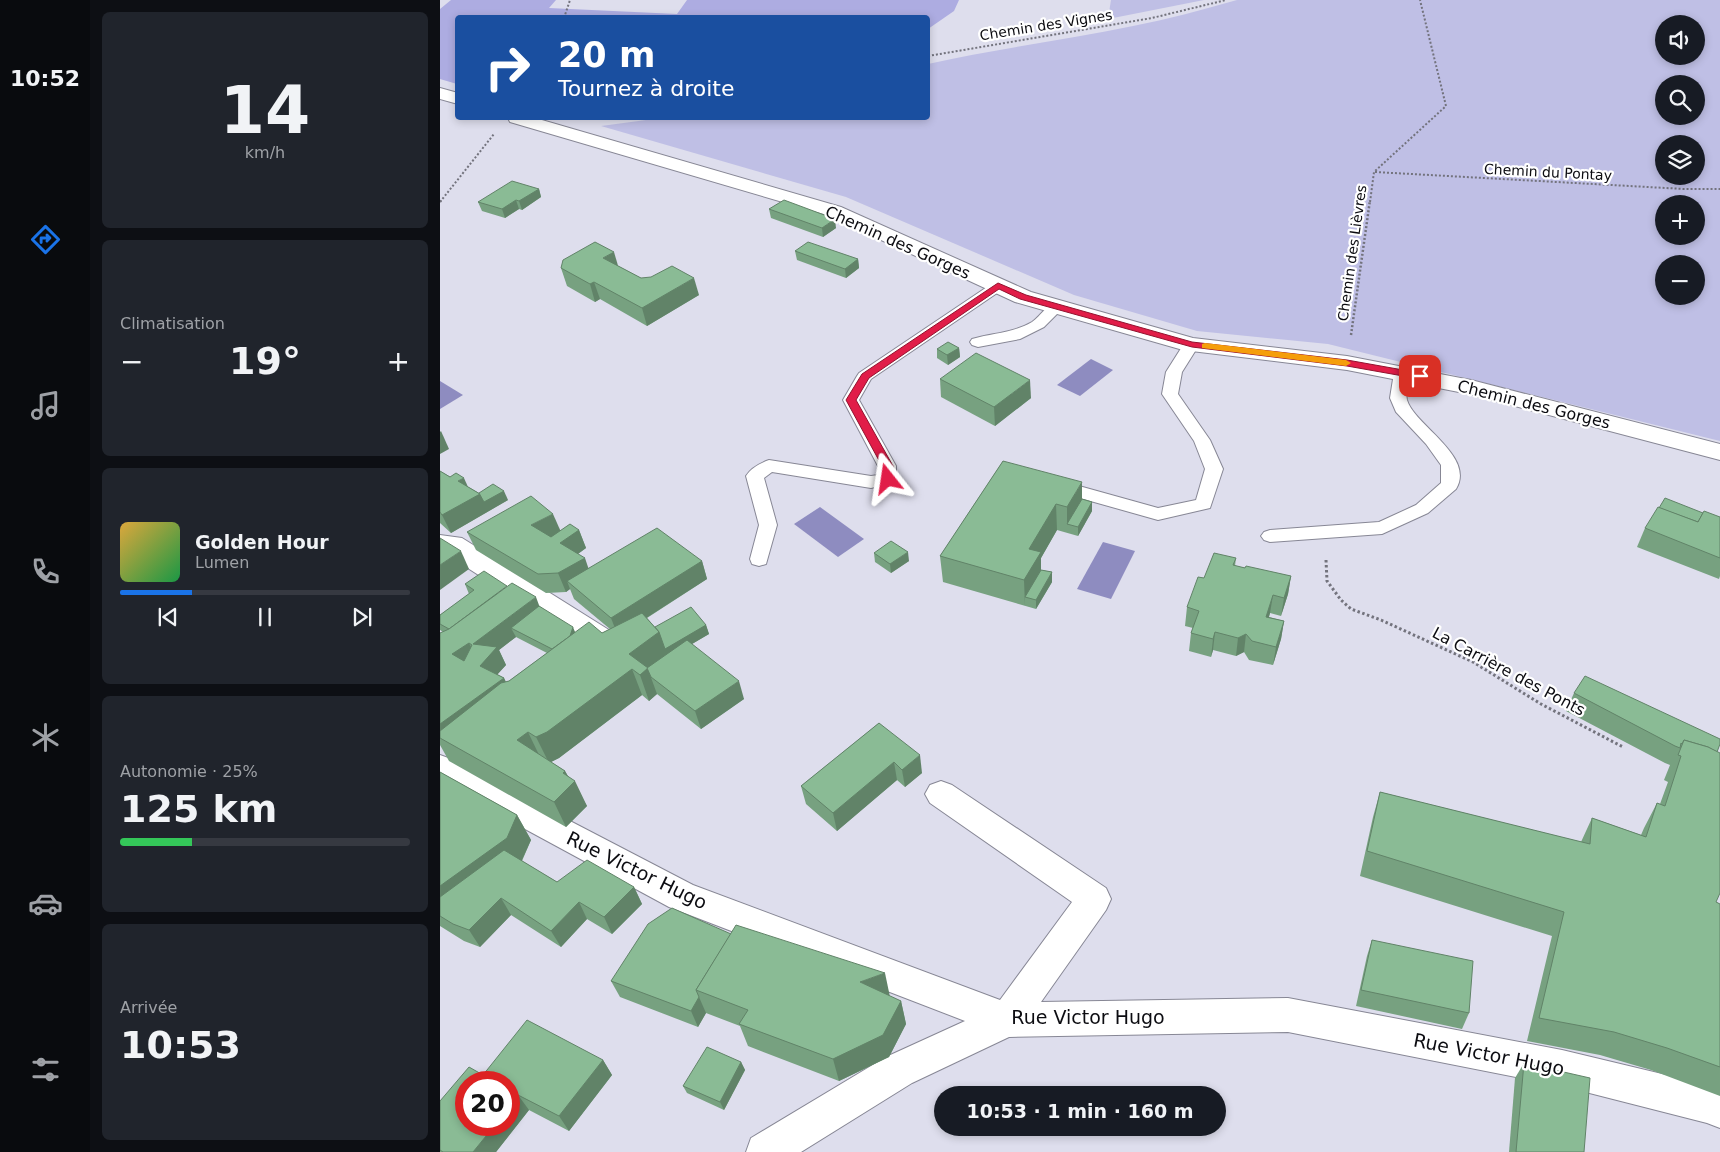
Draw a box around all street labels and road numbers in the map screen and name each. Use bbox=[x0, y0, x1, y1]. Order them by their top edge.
street label: Chemin des Vignes bbox=[978, 7, 1114, 43]
street label: Chemin du Pontay bbox=[1484, 161, 1612, 183]
street label: Chemin des Lièvres bbox=[1335, 184, 1369, 322]
street label: Chemin des Gorges bbox=[822, 202, 973, 283]
street label: Chemin des Gorges bbox=[1456, 376, 1612, 433]
street label: La Carrière des Ponts bbox=[1429, 623, 1588, 720]
street label: Rue Victor Hugo bbox=[563, 826, 711, 914]
street label: Rue Victor Hugo bbox=[1011, 1006, 1165, 1028]
street label: Rue Victor Hugo bbox=[1412, 1029, 1566, 1079]

